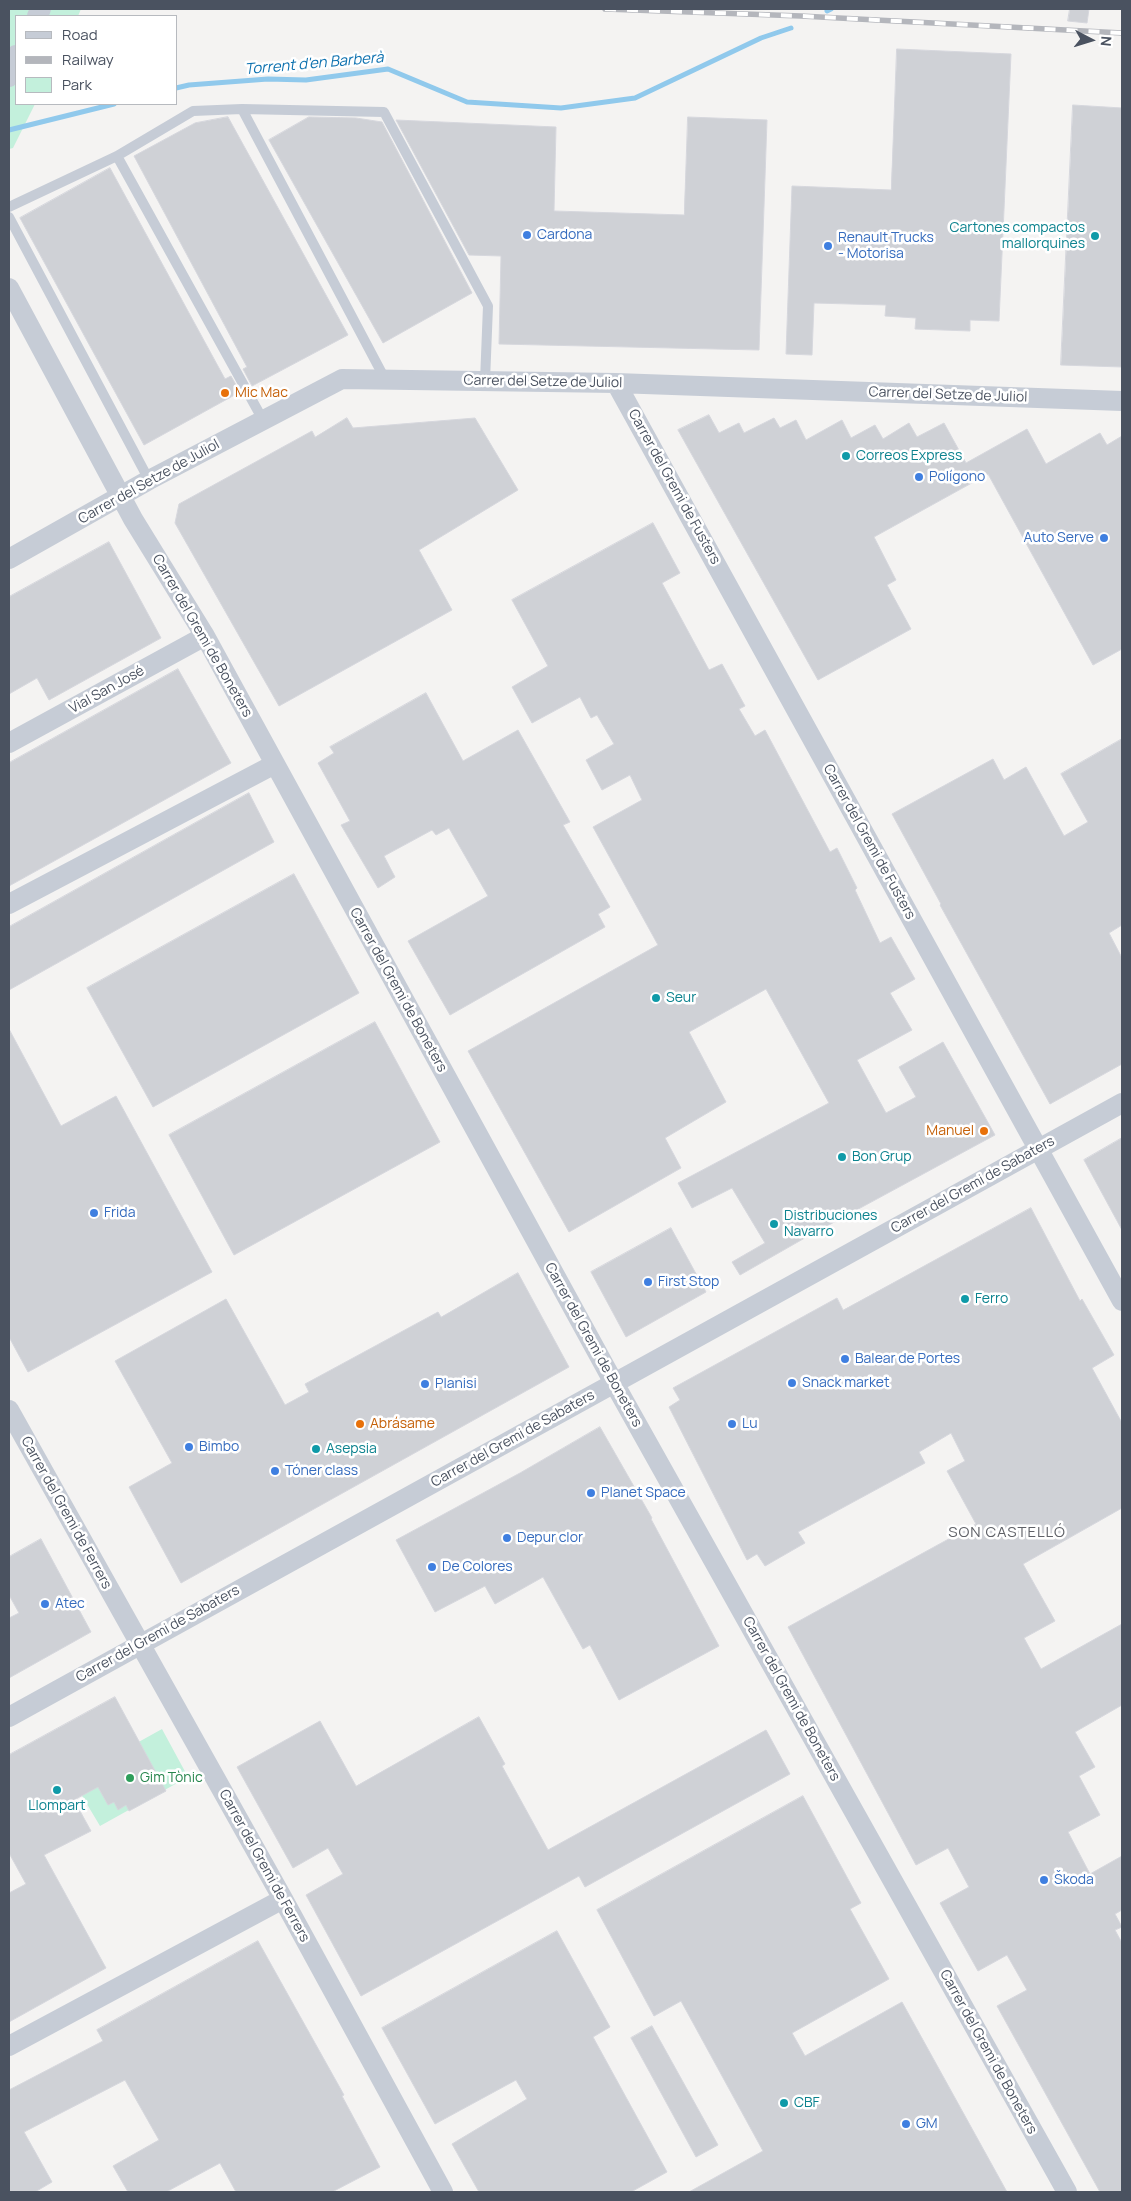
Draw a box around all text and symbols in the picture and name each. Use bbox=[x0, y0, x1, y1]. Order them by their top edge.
legend bbox=[15, 15, 178, 105]
north arrow bbox=[1066, 15, 1116, 65]
text: Road bbox=[62, 24, 98, 45]
text: N bbox=[1097, 36, 1116, 47]
text: Railway bbox=[62, 49, 114, 70]
water label: Torrent d'en Barberà bbox=[244, 49, 384, 79]
text: Park bbox=[62, 74, 92, 95]
place label: Cartones compactos mallorquines bbox=[950, 220, 1085, 252]
place label: Cardona bbox=[537, 227, 592, 243]
marker: Cardona bbox=[521, 229, 533, 241]
place label: Renault Trucks - Motorisa bbox=[838, 230, 934, 262]
marker: Cartones compactos mallorquines bbox=[1089, 230, 1101, 242]
marker: Renault Trucks - Motorisa bbox=[822, 240, 834, 252]
street label: Carrer del Setze de Juliol bbox=[463, 372, 623, 392]
street label: Carrer del Setze de Juliol bbox=[868, 384, 1028, 406]
place label: Mic Mac bbox=[235, 385, 288, 401]
marker: Mic Mac bbox=[219, 387, 231, 399]
street label: Carrer del Gremi de Fusters bbox=[624, 407, 724, 567]
street label: Carrer del Setze de Juliol bbox=[76, 436, 222, 528]
place label: Correos Express bbox=[856, 448, 962, 464]
marker: Correos Express bbox=[840, 450, 852, 462]
place label: Polígono bbox=[929, 469, 985, 485]
marker: Polígono bbox=[913, 471, 925, 483]
place label: Auto Serve bbox=[1024, 530, 1094, 546]
marker: Auto Serve bbox=[1098, 532, 1110, 544]
street label: Carrer del Gremi de Boneters bbox=[148, 552, 256, 720]
street label: Vial San José bbox=[67, 663, 147, 717]
street label: Carrer del Gremi de Fusters bbox=[819, 762, 919, 922]
street label: Carrer del Gremi de Boneters bbox=[346, 905, 450, 1075]
place label: Seur bbox=[666, 990, 696, 1006]
marker: Seur bbox=[650, 992, 662, 1004]
place label: Manuel bbox=[926, 1123, 974, 1139]
marker: Manuel bbox=[978, 1125, 990, 1137]
street label: Carrer del Gremi de Sabaters bbox=[888, 1133, 1058, 1237]
place label: Bon Grup bbox=[852, 1149, 911, 1165]
marker: Bon Grup bbox=[836, 1151, 848, 1163]
place label: Frida bbox=[104, 1205, 135, 1221]
marker: Frida bbox=[88, 1207, 100, 1219]
place label: Distribuciones Navarro bbox=[784, 1208, 877, 1240]
marker: Distribuciones Navarro bbox=[768, 1218, 780, 1230]
street label: Carrer del Gremi de Boneters bbox=[541, 1260, 645, 1430]
place label: First Stop bbox=[658, 1274, 719, 1290]
marker: First Stop bbox=[642, 1276, 654, 1288]
place label: Ferro bbox=[975, 1291, 1008, 1307]
marker: Ferro bbox=[959, 1293, 971, 1305]
place label: Balear de Portes bbox=[855, 1351, 960, 1367]
marker: Balear de Portes bbox=[839, 1353, 851, 1365]
place label: Snack market bbox=[802, 1375, 890, 1391]
place label: Planisi bbox=[435, 1376, 477, 1392]
marker: Snack market bbox=[786, 1377, 798, 1389]
marker: Planisi bbox=[419, 1378, 431, 1390]
street label: Carrer del Gremi de Sabaters bbox=[428, 1387, 598, 1491]
place label: Abrásame bbox=[370, 1416, 435, 1432]
place label: Lu bbox=[742, 1416, 757, 1432]
marker: Abrásame bbox=[354, 1418, 366, 1430]
marker: Lu bbox=[726, 1418, 738, 1430]
street label: Carrer del Gremi de Ferrers bbox=[17, 1434, 115, 1592]
place label: Bimbo bbox=[199, 1439, 239, 1455]
marker: Bimbo bbox=[183, 1441, 195, 1453]
place label: Asepsia bbox=[326, 1441, 377, 1457]
marker: Asepsia bbox=[310, 1443, 322, 1455]
place label: Tóner class bbox=[285, 1463, 358, 1479]
marker: Tóner class bbox=[269, 1465, 281, 1477]
place label: Planet Space bbox=[601, 1485, 686, 1501]
marker: Planet Space bbox=[585, 1487, 597, 1499]
district label: SON CASTELLÓ bbox=[947, 1524, 1067, 1542]
place label: Depur clor bbox=[517, 1530, 583, 1546]
marker: Depur clor bbox=[501, 1532, 513, 1544]
place label: De Colores bbox=[442, 1559, 513, 1575]
marker: De Colores bbox=[426, 1561, 438, 1573]
street label: Carrer del Gremi de Sabaters bbox=[73, 1582, 243, 1686]
place label: Atec bbox=[55, 1596, 85, 1612]
marker: Atec bbox=[39, 1598, 51, 1610]
street label: Carrer del Gremi de Boneters bbox=[739, 1614, 843, 1784]
place label: Gim Tònic bbox=[140, 1770, 203, 1786]
marker: Gim Tònic bbox=[124, 1772, 136, 1784]
marker: Llompart bbox=[51, 1784, 63, 1796]
street label: Carrer del Gremi de Ferrers bbox=[215, 1787, 313, 1945]
place label: Llompart bbox=[28, 1798, 86, 1814]
place label: Škoda bbox=[1054, 1872, 1094, 1888]
marker: Škoda bbox=[1038, 1874, 1050, 1886]
street label: Carrer del Gremi de Boneters bbox=[936, 1967, 1040, 2137]
place label: CBF bbox=[794, 2095, 820, 2111]
marker: CBF bbox=[778, 2097, 790, 2109]
place label: GM bbox=[916, 2116, 938, 2132]
marker: GM bbox=[900, 2118, 912, 2130]

